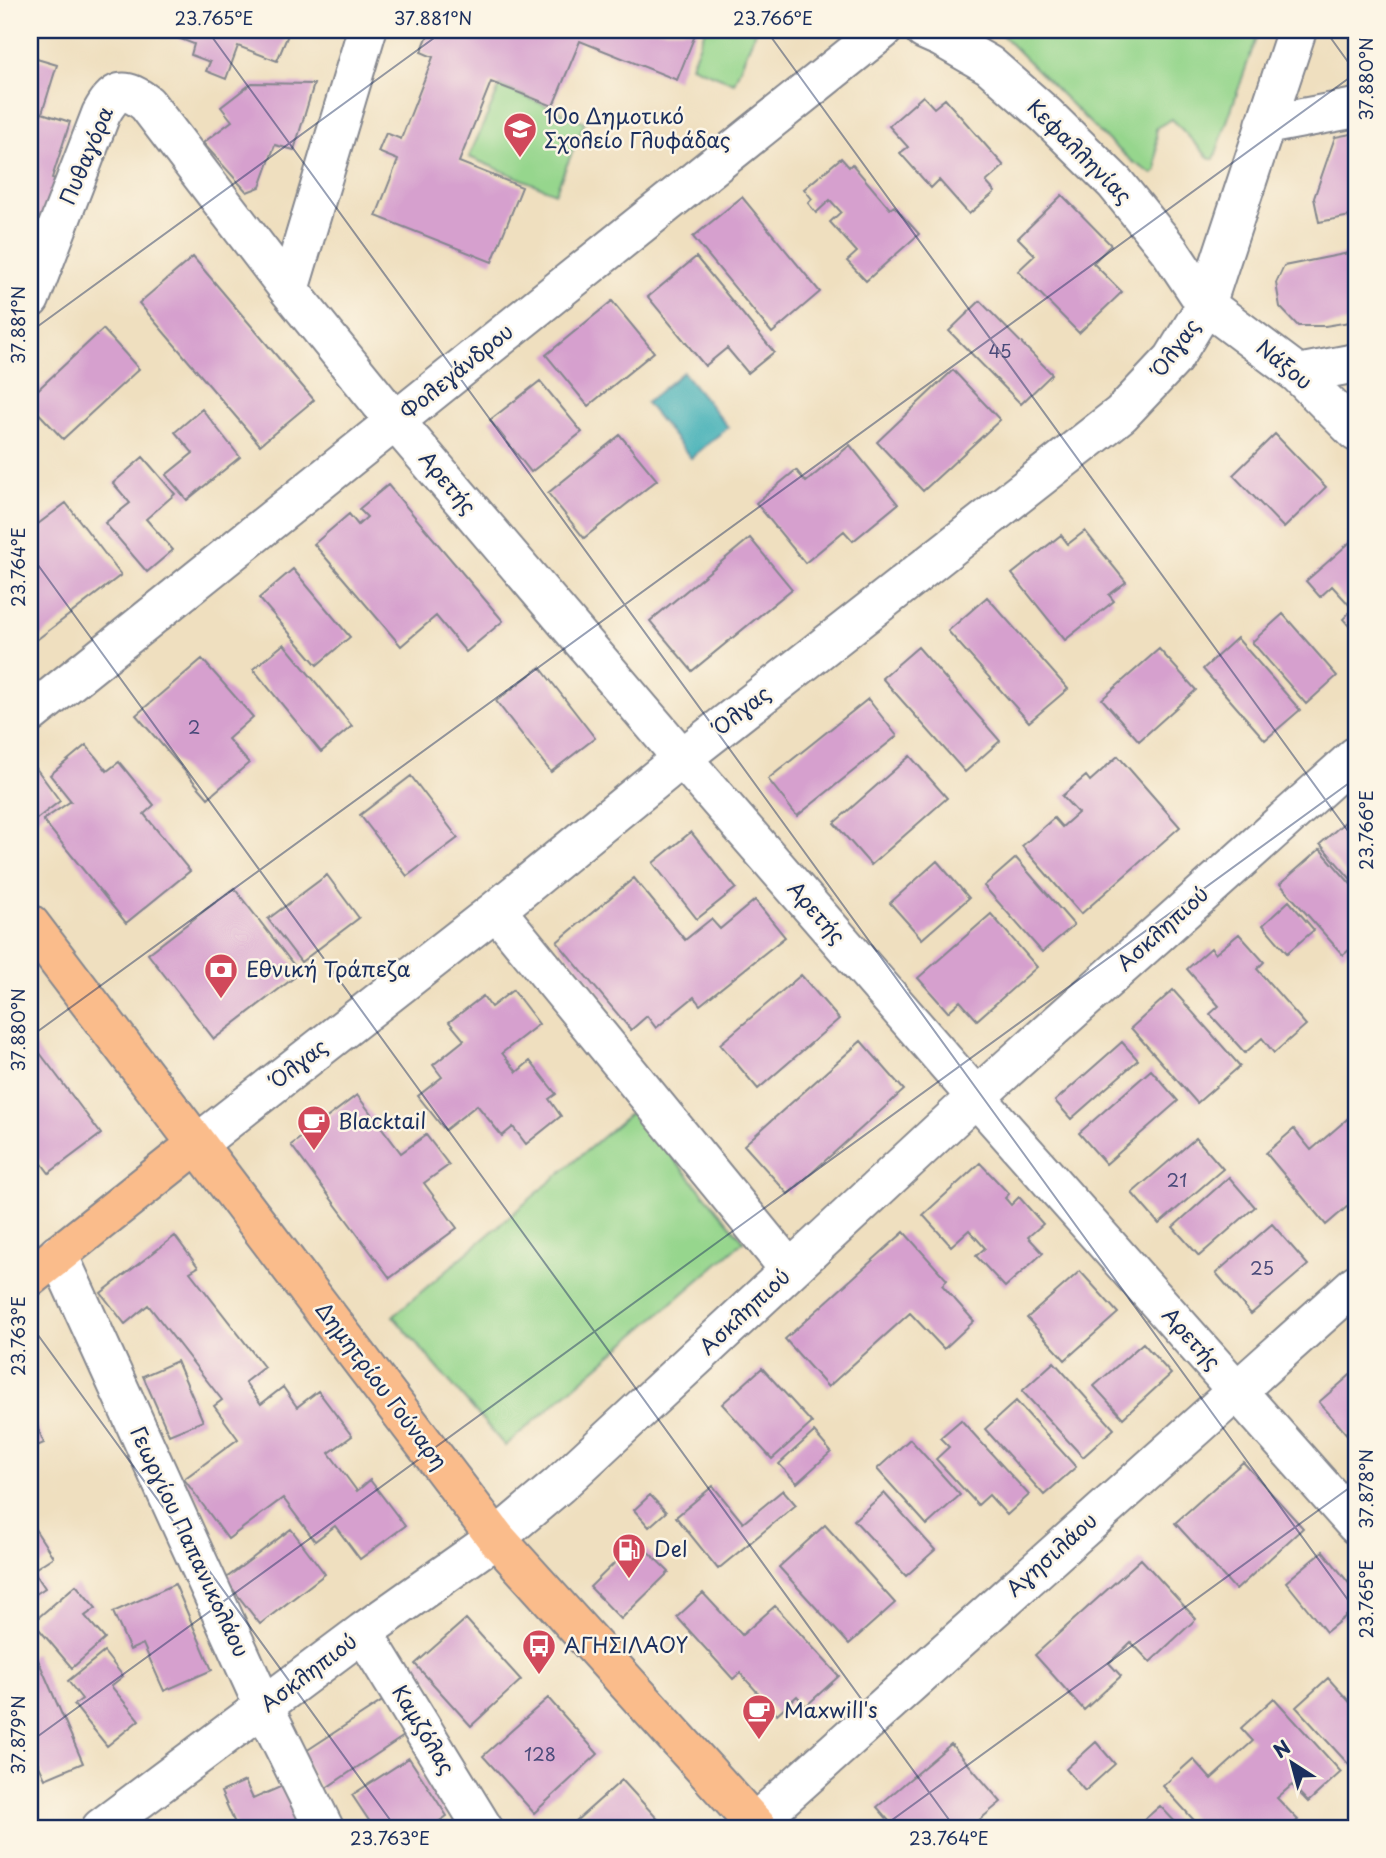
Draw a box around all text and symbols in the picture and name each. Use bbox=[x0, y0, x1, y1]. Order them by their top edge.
text: 23.765°E bbox=[174, 4, 254, 31]
text: 37.881°N bbox=[394, 4, 472, 31]
text: 23.766°E bbox=[733, 4, 813, 31]
text: 37.880°N bbox=[1352, 37, 1379, 121]
street label: Κεφαλληνίας bbox=[1021, 91, 1140, 210]
place label: 10o Δημοτικό Σχολείο Γλυφάδας bbox=[544, 99, 731, 155]
street label: Πυθαγόρα bbox=[50, 101, 120, 209]
school or university icon: 10o Δημοτικό Σχολείο Γλυφάδας bbox=[501, 110, 539, 159]
text: 37.881°N bbox=[4, 286, 31, 364]
street label: Όλγας bbox=[1141, 311, 1207, 384]
street label: Φολεγάνδρου bbox=[392, 315, 519, 426]
street label: Νάξου bbox=[1250, 331, 1320, 396]
house number: 45 bbox=[989, 337, 1012, 364]
street label: Αρετής bbox=[412, 443, 485, 521]
text: 23.764°E bbox=[4, 527, 31, 607]
street label: Όλγας bbox=[704, 677, 776, 743]
house number: 2 bbox=[188, 713, 200, 740]
text: 23.766°E bbox=[1352, 790, 1379, 870]
street label: Αρετής bbox=[781, 873, 854, 950]
street label: Ασκληπιού bbox=[1109, 878, 1215, 978]
bank icon: Εθνική Τράπεζα bbox=[202, 951, 240, 1000]
place label: Εθνική Τράπεζα bbox=[246, 952, 411, 984]
text: 37.880°N bbox=[4, 988, 31, 1072]
street label: Όλγας bbox=[261, 1030, 333, 1096]
cafe icon: Blacktail bbox=[295, 1103, 333, 1152]
place label: Blacktail bbox=[338, 1104, 426, 1136]
house number: 21 bbox=[1167, 1166, 1187, 1193]
house number: 25 bbox=[1250, 1254, 1274, 1281]
street label: Ασκληπιού bbox=[691, 1260, 796, 1361]
street label: Δημητρίου Γούναρη bbox=[309, 1294, 456, 1475]
text: 23.763°E bbox=[4, 1296, 31, 1376]
street label: Αρετής bbox=[1156, 1299, 1229, 1376]
street label: Γεωργίου Παπανικολάου bbox=[123, 1420, 258, 1662]
text: 37.878°N bbox=[1352, 1449, 1379, 1529]
street label: Αγησιλάου bbox=[998, 1504, 1103, 1603]
fuel station icon: Del bbox=[610, 1531, 648, 1580]
place label: Del bbox=[654, 1532, 687, 1564]
text: 23.765°E bbox=[1352, 1559, 1379, 1639]
street label: Ασκληπιού bbox=[253, 1624, 363, 1718]
bus stop icon: ΑΓΗΣΙΛΑΟΥ bbox=[520, 1627, 558, 1676]
place label: ΑΓΗΣΙΛΑΟΥ bbox=[564, 1628, 688, 1660]
street label: Καμζόλας bbox=[385, 1678, 464, 1780]
cafe icon: Maxwill's bbox=[740, 1692, 778, 1741]
place label: Maxwill's bbox=[784, 1693, 878, 1725]
text: 37.879°N bbox=[4, 1695, 31, 1775]
north arrow bbox=[1256, 1728, 1326, 1798]
text: N bbox=[1267, 1733, 1296, 1764]
house number: 128 bbox=[524, 1740, 556, 1767]
text: 23.763°E bbox=[350, 1824, 430, 1851]
text: 23.764°E bbox=[909, 1824, 989, 1851]

